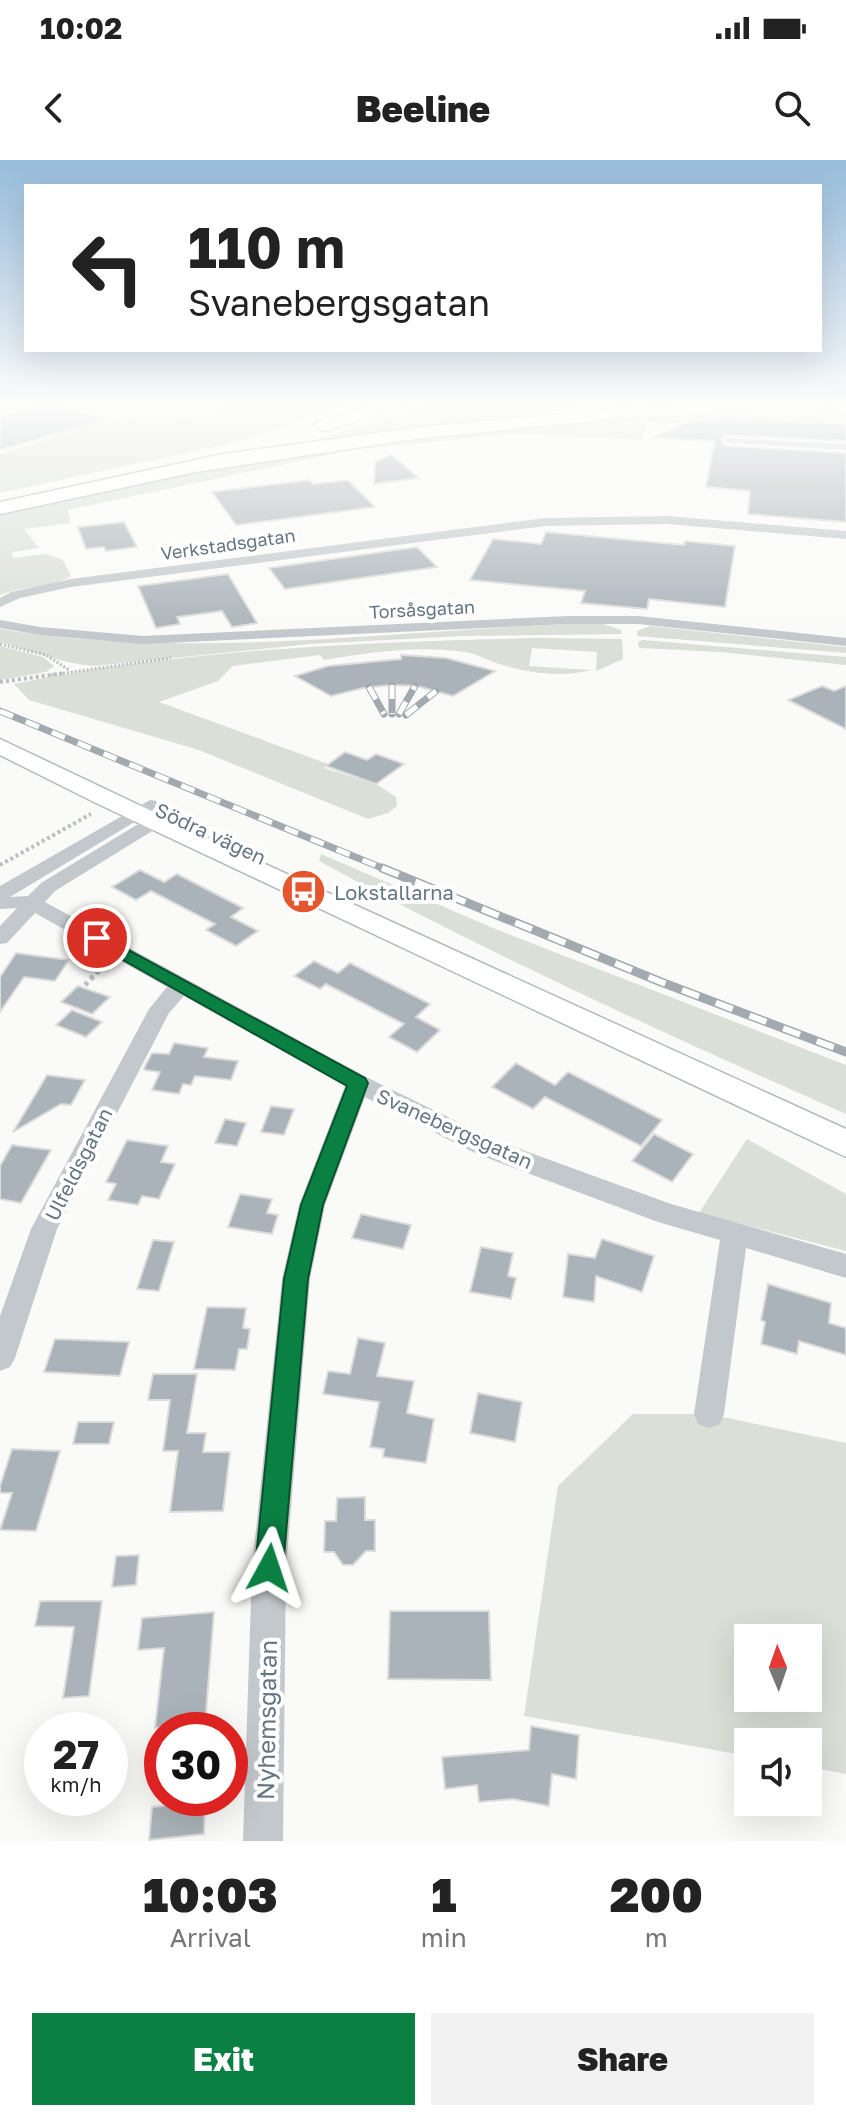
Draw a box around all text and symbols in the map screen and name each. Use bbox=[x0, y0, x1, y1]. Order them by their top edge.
text: 10:02 bbox=[40, 10, 122, 46]
icon: back bbox=[32, 86, 76, 130]
icon: search bbox=[770, 86, 814, 130]
text: Beeline bbox=[356, 87, 490, 130]
text: 110 m bbox=[188, 213, 345, 280]
icon: left bbox=[56, 216, 160, 320]
text: Svanebergsgatan bbox=[188, 281, 490, 324]
street label: Verkstadsgatan bbox=[159, 524, 297, 564]
street label: Torsåsgatan bbox=[368, 595, 476, 623]
street label: Södra vägen bbox=[152, 797, 270, 869]
bus stop icon: Lokstallarna bbox=[279, 868, 327, 916]
place label: Lokstallarna bbox=[334, 880, 454, 904]
pin bbox=[63, 904, 131, 972]
icon: arrive bbox=[75, 916, 119, 960]
street label: Svanebergsgatan bbox=[373, 1083, 537, 1173]
street label: Ulfeldsgatan bbox=[39, 1104, 117, 1224]
position arrow bbox=[227, 1526, 311, 1610]
north arrow bbox=[734, 1624, 822, 1712]
map controls bbox=[734, 1624, 822, 1816]
street label: Nyhemsgatan bbox=[250, 1640, 282, 1800]
speed limit sign: 30 bbox=[144, 1712, 248, 1816]
button: sound bbox=[734, 1728, 822, 1816]
text: 27 bbox=[53, 1730, 99, 1778]
text: km/h bbox=[51, 1772, 101, 1796]
text: 10:03 bbox=[143, 1865, 278, 1923]
text: 1 bbox=[431, 1865, 456, 1923]
text: 200 bbox=[610, 1865, 703, 1923]
text: Arrival bbox=[170, 1922, 251, 1953]
text: min bbox=[421, 1922, 467, 1953]
text: m bbox=[645, 1922, 668, 1953]
button: Exit bbox=[32, 2013, 415, 2105]
button: Share bbox=[431, 2013, 814, 2105]

